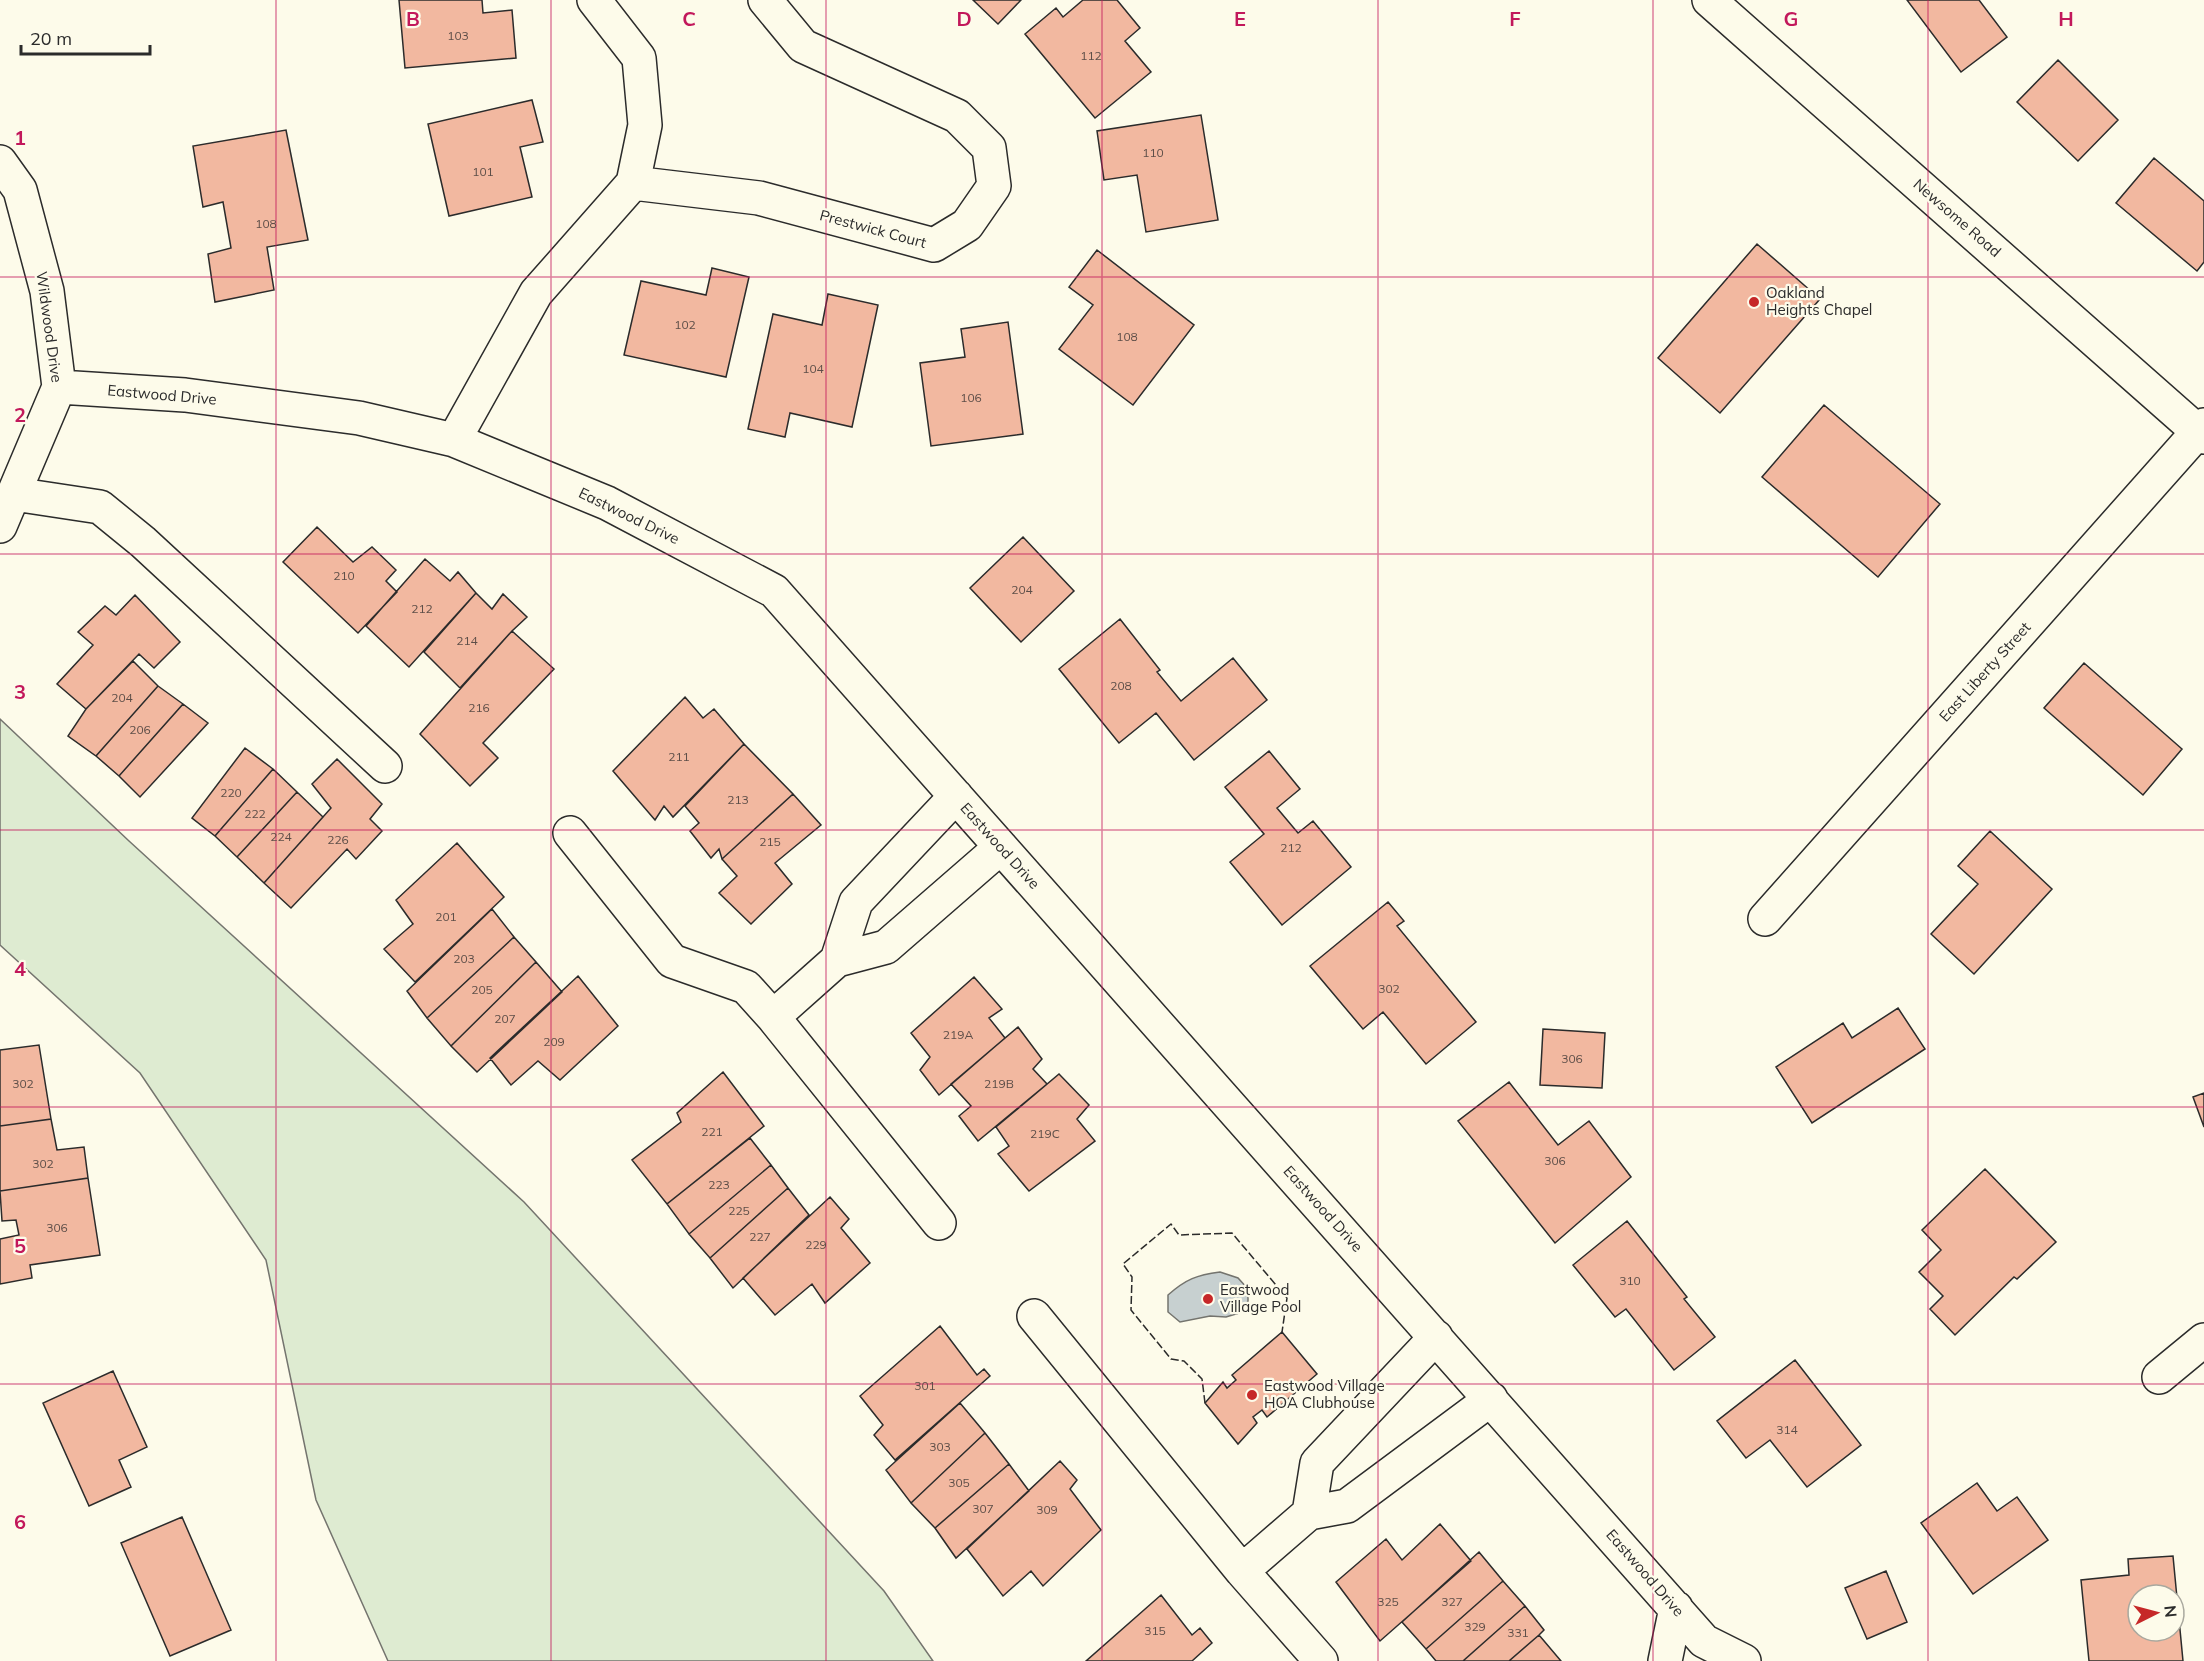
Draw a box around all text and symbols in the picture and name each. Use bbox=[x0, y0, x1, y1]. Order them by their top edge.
text: B bbox=[406, 6, 420, 31]
text: C bbox=[682, 6, 696, 31]
text: D bbox=[956, 6, 972, 31]
text: E bbox=[1234, 6, 1246, 31]
text: F bbox=[1509, 6, 1521, 31]
text: G bbox=[1784, 6, 1798, 31]
text: H bbox=[2058, 6, 2074, 31]
scale bar bbox=[21, 18, 150, 56]
text: 20 m bbox=[30, 27, 72, 50]
house number: 103 bbox=[447, 28, 469, 43]
house number: 112 bbox=[1080, 48, 1102, 63]
text: 1 bbox=[14, 125, 26, 150]
house number: 110 bbox=[1142, 145, 1164, 160]
house number: 101 bbox=[472, 164, 494, 179]
street label: Newsome Road bbox=[1910, 174, 2005, 261]
street label: Prestwick Court bbox=[818, 205, 929, 252]
house number: 108 bbox=[255, 216, 277, 231]
street label: Wildwood Drive bbox=[32, 270, 67, 384]
place label: Oakland Heights Chapel bbox=[1766, 283, 1872, 319]
marker: Oakland Heights Chapel bbox=[1747, 295, 1761, 309]
house number: 102 bbox=[674, 317, 696, 332]
house number: 108 bbox=[1116, 329, 1138, 344]
house number: 104 bbox=[802, 361, 824, 376]
street label: Eastwood Drive bbox=[107, 380, 217, 409]
house number: 106 bbox=[960, 390, 982, 405]
text: 2 bbox=[14, 402, 26, 427]
street label: Eastwood Drive bbox=[576, 483, 683, 548]
house number: 210 bbox=[333, 568, 355, 583]
house number: 204 bbox=[1011, 582, 1033, 597]
house number: 212 bbox=[411, 601, 433, 616]
street label: East Liberty Street bbox=[1935, 618, 2034, 725]
house number: 214 bbox=[456, 633, 478, 648]
house number: 208 bbox=[1110, 678, 1132, 693]
text: 3 bbox=[14, 679, 26, 704]
house number: 204 bbox=[111, 690, 133, 705]
house number: 216 bbox=[468, 700, 490, 715]
house number: 206 bbox=[129, 722, 151, 737]
house number: 211 bbox=[668, 749, 690, 764]
house number: 220 bbox=[220, 785, 242, 800]
house number: 213 bbox=[727, 792, 749, 807]
street label: Eastwood Drive bbox=[957, 799, 1044, 893]
house number: 222 bbox=[244, 806, 266, 821]
house number: 224 bbox=[270, 829, 292, 844]
house number: 226 bbox=[327, 832, 349, 847]
house number: 215 bbox=[759, 834, 781, 849]
house number: 212 bbox=[1280, 840, 1302, 855]
house number: 201 bbox=[435, 909, 457, 924]
house number: 203 bbox=[453, 951, 475, 966]
text: 4 bbox=[14, 956, 26, 981]
house number: 302 bbox=[1378, 981, 1400, 996]
house number: 205 bbox=[471, 982, 493, 997]
house number: 207 bbox=[494, 1011, 516, 1026]
house number: 219A bbox=[943, 1027, 973, 1042]
house number: 209 bbox=[543, 1034, 565, 1049]
house number: 306 bbox=[1561, 1051, 1583, 1066]
house number: 302 bbox=[12, 1076, 34, 1091]
house number: 219B bbox=[984, 1076, 1014, 1091]
house number: 221 bbox=[701, 1124, 723, 1139]
house number: 219C bbox=[1030, 1126, 1060, 1141]
house number: 306 bbox=[1544, 1153, 1566, 1168]
house number: 302 bbox=[32, 1156, 54, 1171]
street label: Eastwood Drive bbox=[1280, 1162, 1367, 1256]
house number: 223 bbox=[708, 1177, 730, 1192]
house number: 225 bbox=[728, 1203, 750, 1218]
house number: 306 bbox=[46, 1220, 68, 1235]
house number: 227 bbox=[749, 1229, 771, 1244]
text: 5 bbox=[14, 1233, 26, 1258]
house number: 229 bbox=[805, 1237, 827, 1252]
house number: 310 bbox=[1619, 1273, 1641, 1288]
place label: Eastwood Village Pool bbox=[1220, 1280, 1301, 1316]
marker: Eastwood Village Pool bbox=[1201, 1292, 1215, 1306]
place label: Eastwood Village HOA Clubhouse bbox=[1264, 1376, 1385, 1412]
house number: 301 bbox=[914, 1378, 936, 1393]
marker: Eastwood Village HOA Clubhouse bbox=[1245, 1388, 1259, 1402]
house number: 314 bbox=[1776, 1422, 1798, 1437]
house number: 303 bbox=[929, 1439, 951, 1454]
house number: 305 bbox=[948, 1475, 970, 1490]
house number: 307 bbox=[972, 1501, 994, 1516]
house number: 309 bbox=[1036, 1502, 1058, 1517]
text: 6 bbox=[14, 1509, 26, 1534]
street label: Eastwood Drive bbox=[1602, 1525, 1689, 1620]
north arrow bbox=[2126, 1583, 2186, 1643]
house number: 325 bbox=[1377, 1594, 1399, 1609]
house number: 327 bbox=[1441, 1594, 1463, 1609]
text: N bbox=[2160, 1604, 2181, 1618]
house number: 329 bbox=[1464, 1619, 1486, 1634]
house number: 315 bbox=[1144, 1623, 1166, 1638]
house number: 331 bbox=[1507, 1625, 1529, 1640]

